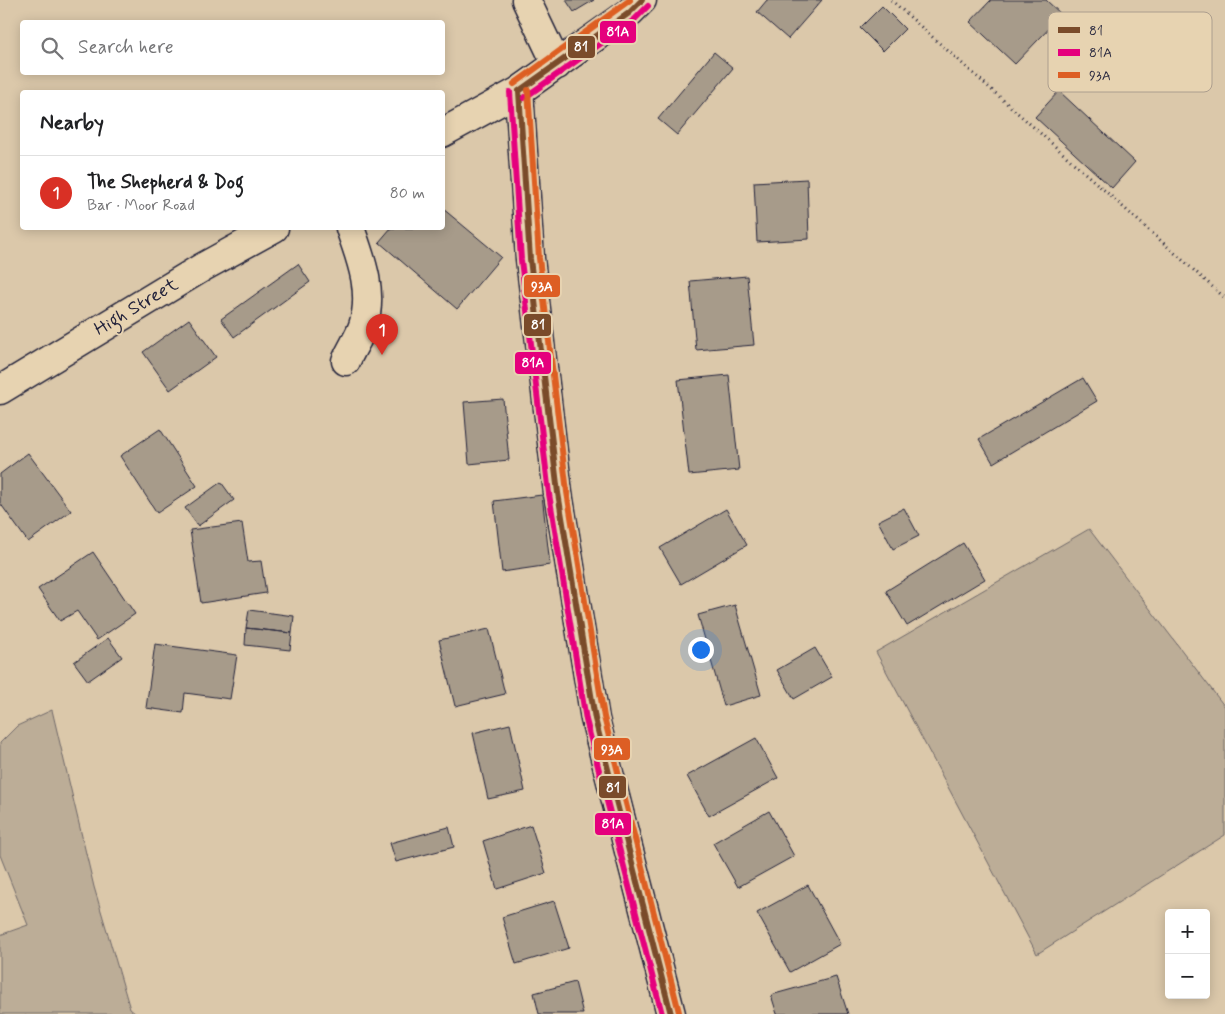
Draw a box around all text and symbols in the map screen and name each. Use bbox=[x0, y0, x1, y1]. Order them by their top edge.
legend bbox=[1048, 12, 1212, 92]
search box bbox=[20, 20, 445, 75]
line badge: 81A bbox=[599, 20, 637, 44]
text: 81 bbox=[1089, 22, 1103, 40]
text: 81A bbox=[606, 23, 630, 41]
icon: search bbox=[38, 34, 66, 62]
text: Search here bbox=[78, 35, 174, 60]
line badge: 81 bbox=[567, 35, 596, 59]
text: 81 bbox=[574, 38, 588, 56]
text: 81A bbox=[1089, 44, 1112, 62]
text: 93A bbox=[1089, 67, 1111, 85]
text: Nearby bbox=[40, 109, 104, 137]
text: The Shepherd & Dog bbox=[87, 170, 244, 195]
text: 1 bbox=[52, 183, 60, 204]
text: 80 m bbox=[390, 183, 425, 204]
text: Bar · Moor Road bbox=[87, 195, 195, 216]
street label: High Street bbox=[89, 272, 184, 344]
line badge: 93A bbox=[523, 274, 561, 298]
text: 93A bbox=[531, 278, 553, 296]
line badge: 81 bbox=[523, 313, 552, 337]
pin: 1 bbox=[366, 314, 398, 355]
text: 81 bbox=[531, 316, 545, 334]
line badge: 81A bbox=[514, 351, 552, 375]
text: 81A bbox=[521, 354, 545, 372]
your location bbox=[688, 637, 714, 663]
line badge: 93A bbox=[593, 737, 631, 761]
text: 93A bbox=[601, 741, 623, 759]
line badge: 81 bbox=[598, 775, 627, 799]
text: 81 bbox=[606, 779, 620, 797]
line badge: 81A bbox=[594, 812, 632, 836]
text: 81A bbox=[601, 815, 625, 833]
map controls bbox=[1165, 909, 1210, 999]
button: + bbox=[1165, 909, 1210, 954]
button: − bbox=[1165, 954, 1210, 999]

